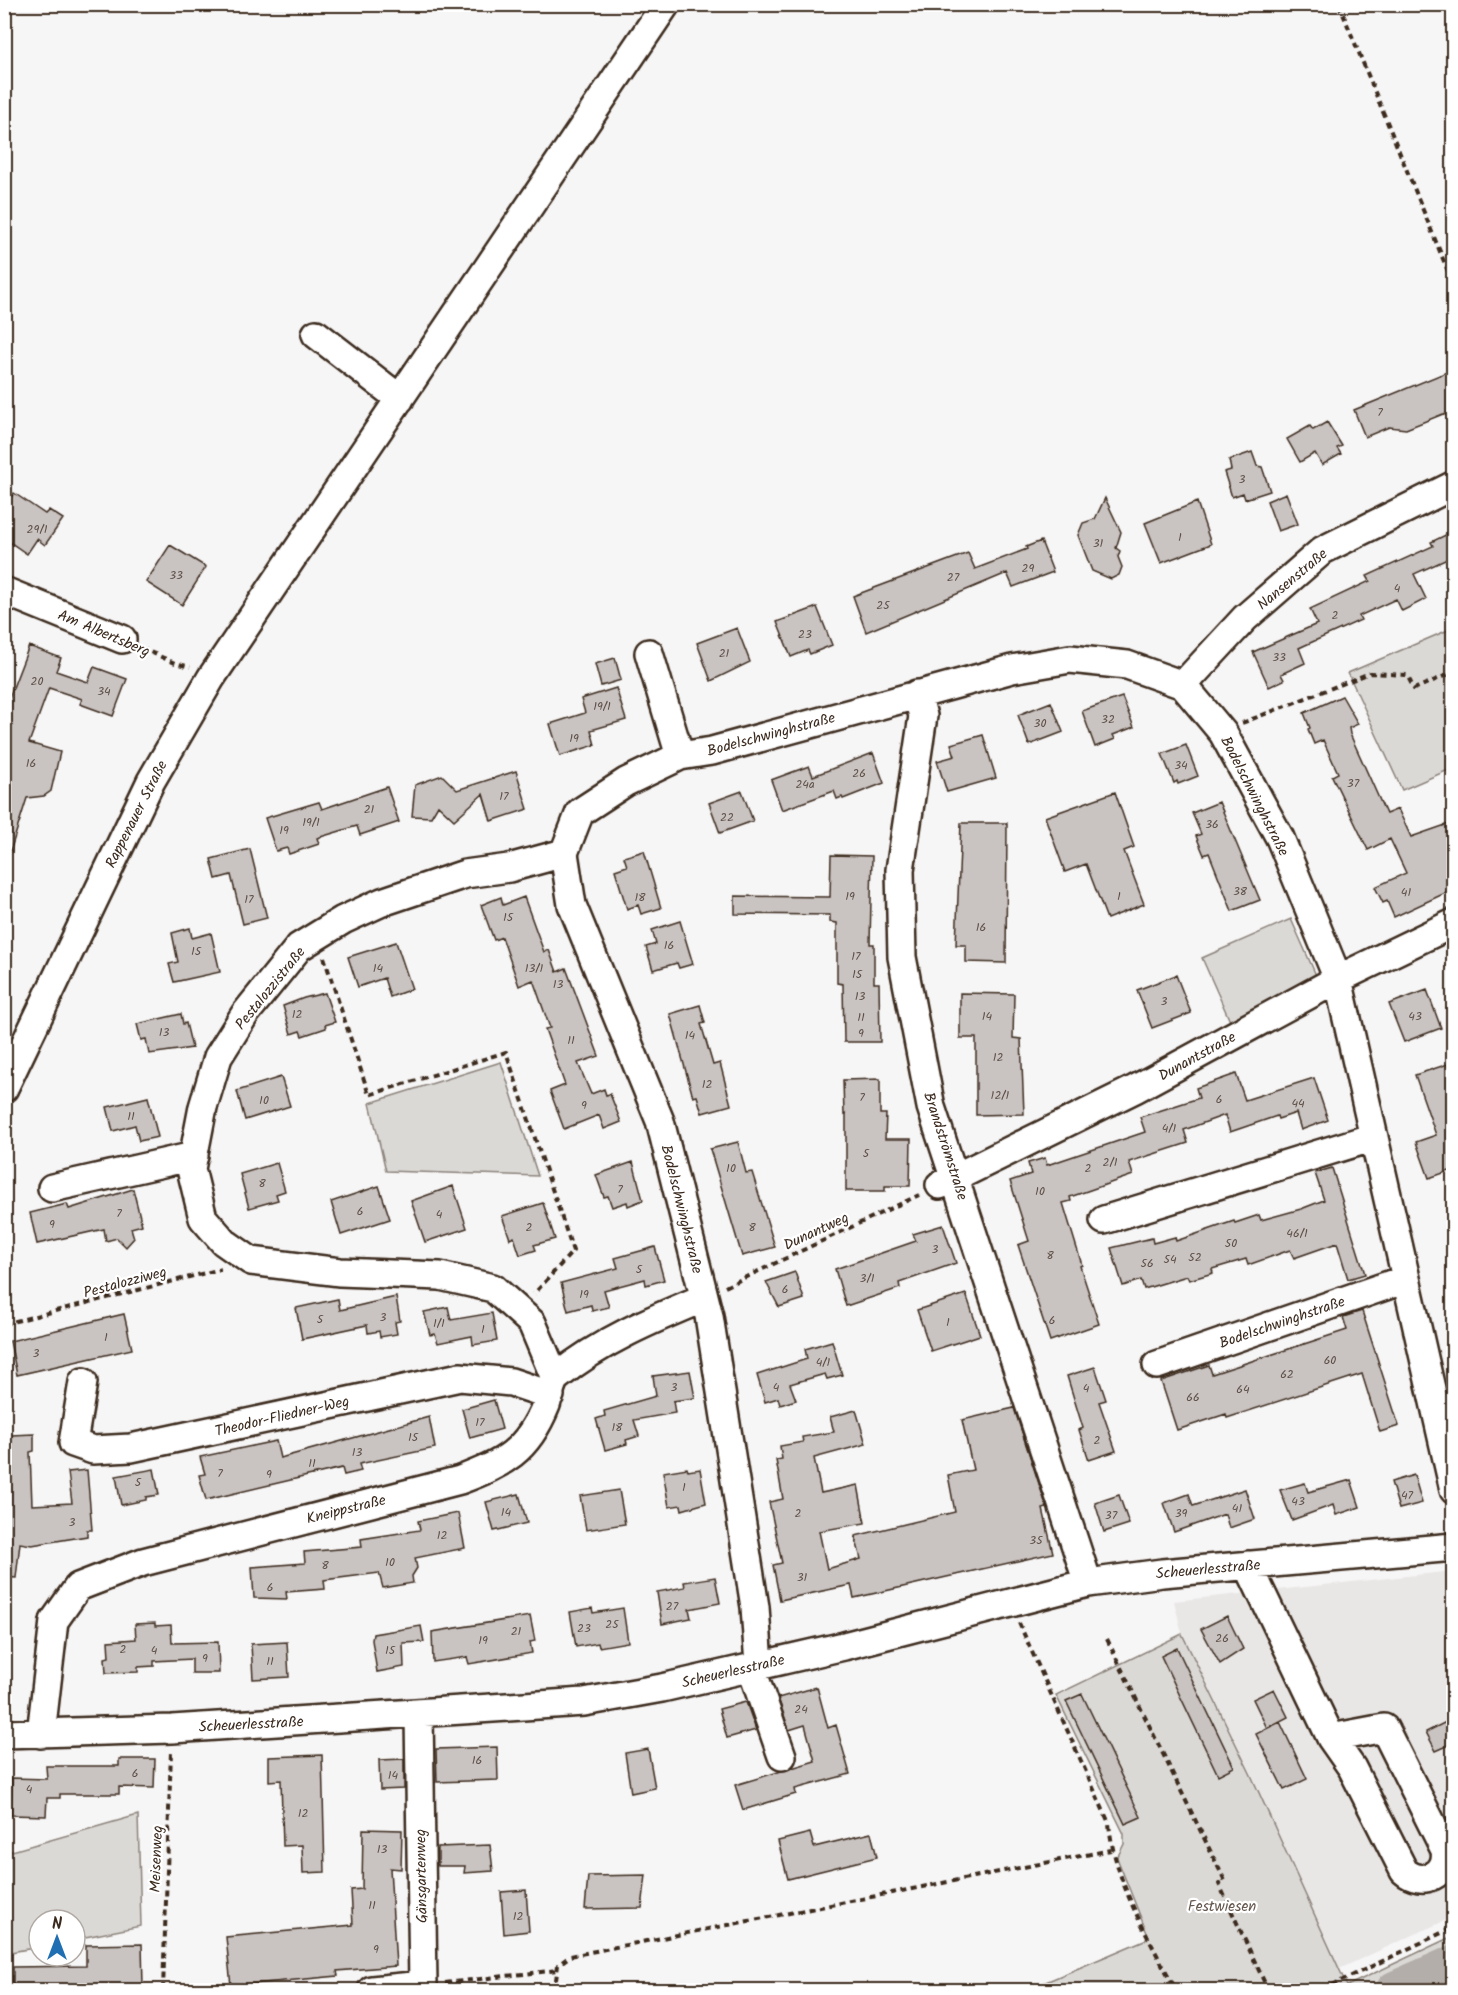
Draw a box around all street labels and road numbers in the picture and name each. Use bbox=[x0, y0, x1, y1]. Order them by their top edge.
street label: Nansenstraße bbox=[1252, 543, 1334, 617]
street label: Am Albertsberg bbox=[54, 604, 154, 664]
street label: Bodelschwinghstraße bbox=[704, 706, 838, 764]
street label: Bodelschwinghstraße bbox=[1213, 732, 1295, 861]
street label: Rappenauer Straße bbox=[99, 756, 175, 873]
street label: Pestalozzistraße bbox=[230, 942, 312, 1035]
street label: Dunantstraße bbox=[1154, 1026, 1241, 1088]
street label: Brandströmstraße bbox=[916, 1089, 974, 1204]
street label: Bodelschwinghstraße bbox=[653, 1142, 709, 1276]
street label: Dunantweg bbox=[780, 1206, 853, 1258]
street label: Pestalozziweg bbox=[81, 1260, 170, 1306]
street label: Bodelschwinghstraße bbox=[1216, 1290, 1349, 1356]
street label: Theodor-Fliedner-Weg bbox=[213, 1390, 352, 1444]
street label: Kneippstraße bbox=[304, 1488, 389, 1531]
street label: Scheuerlesstraße bbox=[1155, 1553, 1262, 1587]
street label: Scheuerlesstraße bbox=[679, 1648, 787, 1695]
street label: Scheuerlesstraße bbox=[198, 1710, 304, 1740]
street label: Meisenweg bbox=[144, 1825, 170, 1893]
street label: Gänsgartenweg bbox=[409, 1829, 435, 1923]

